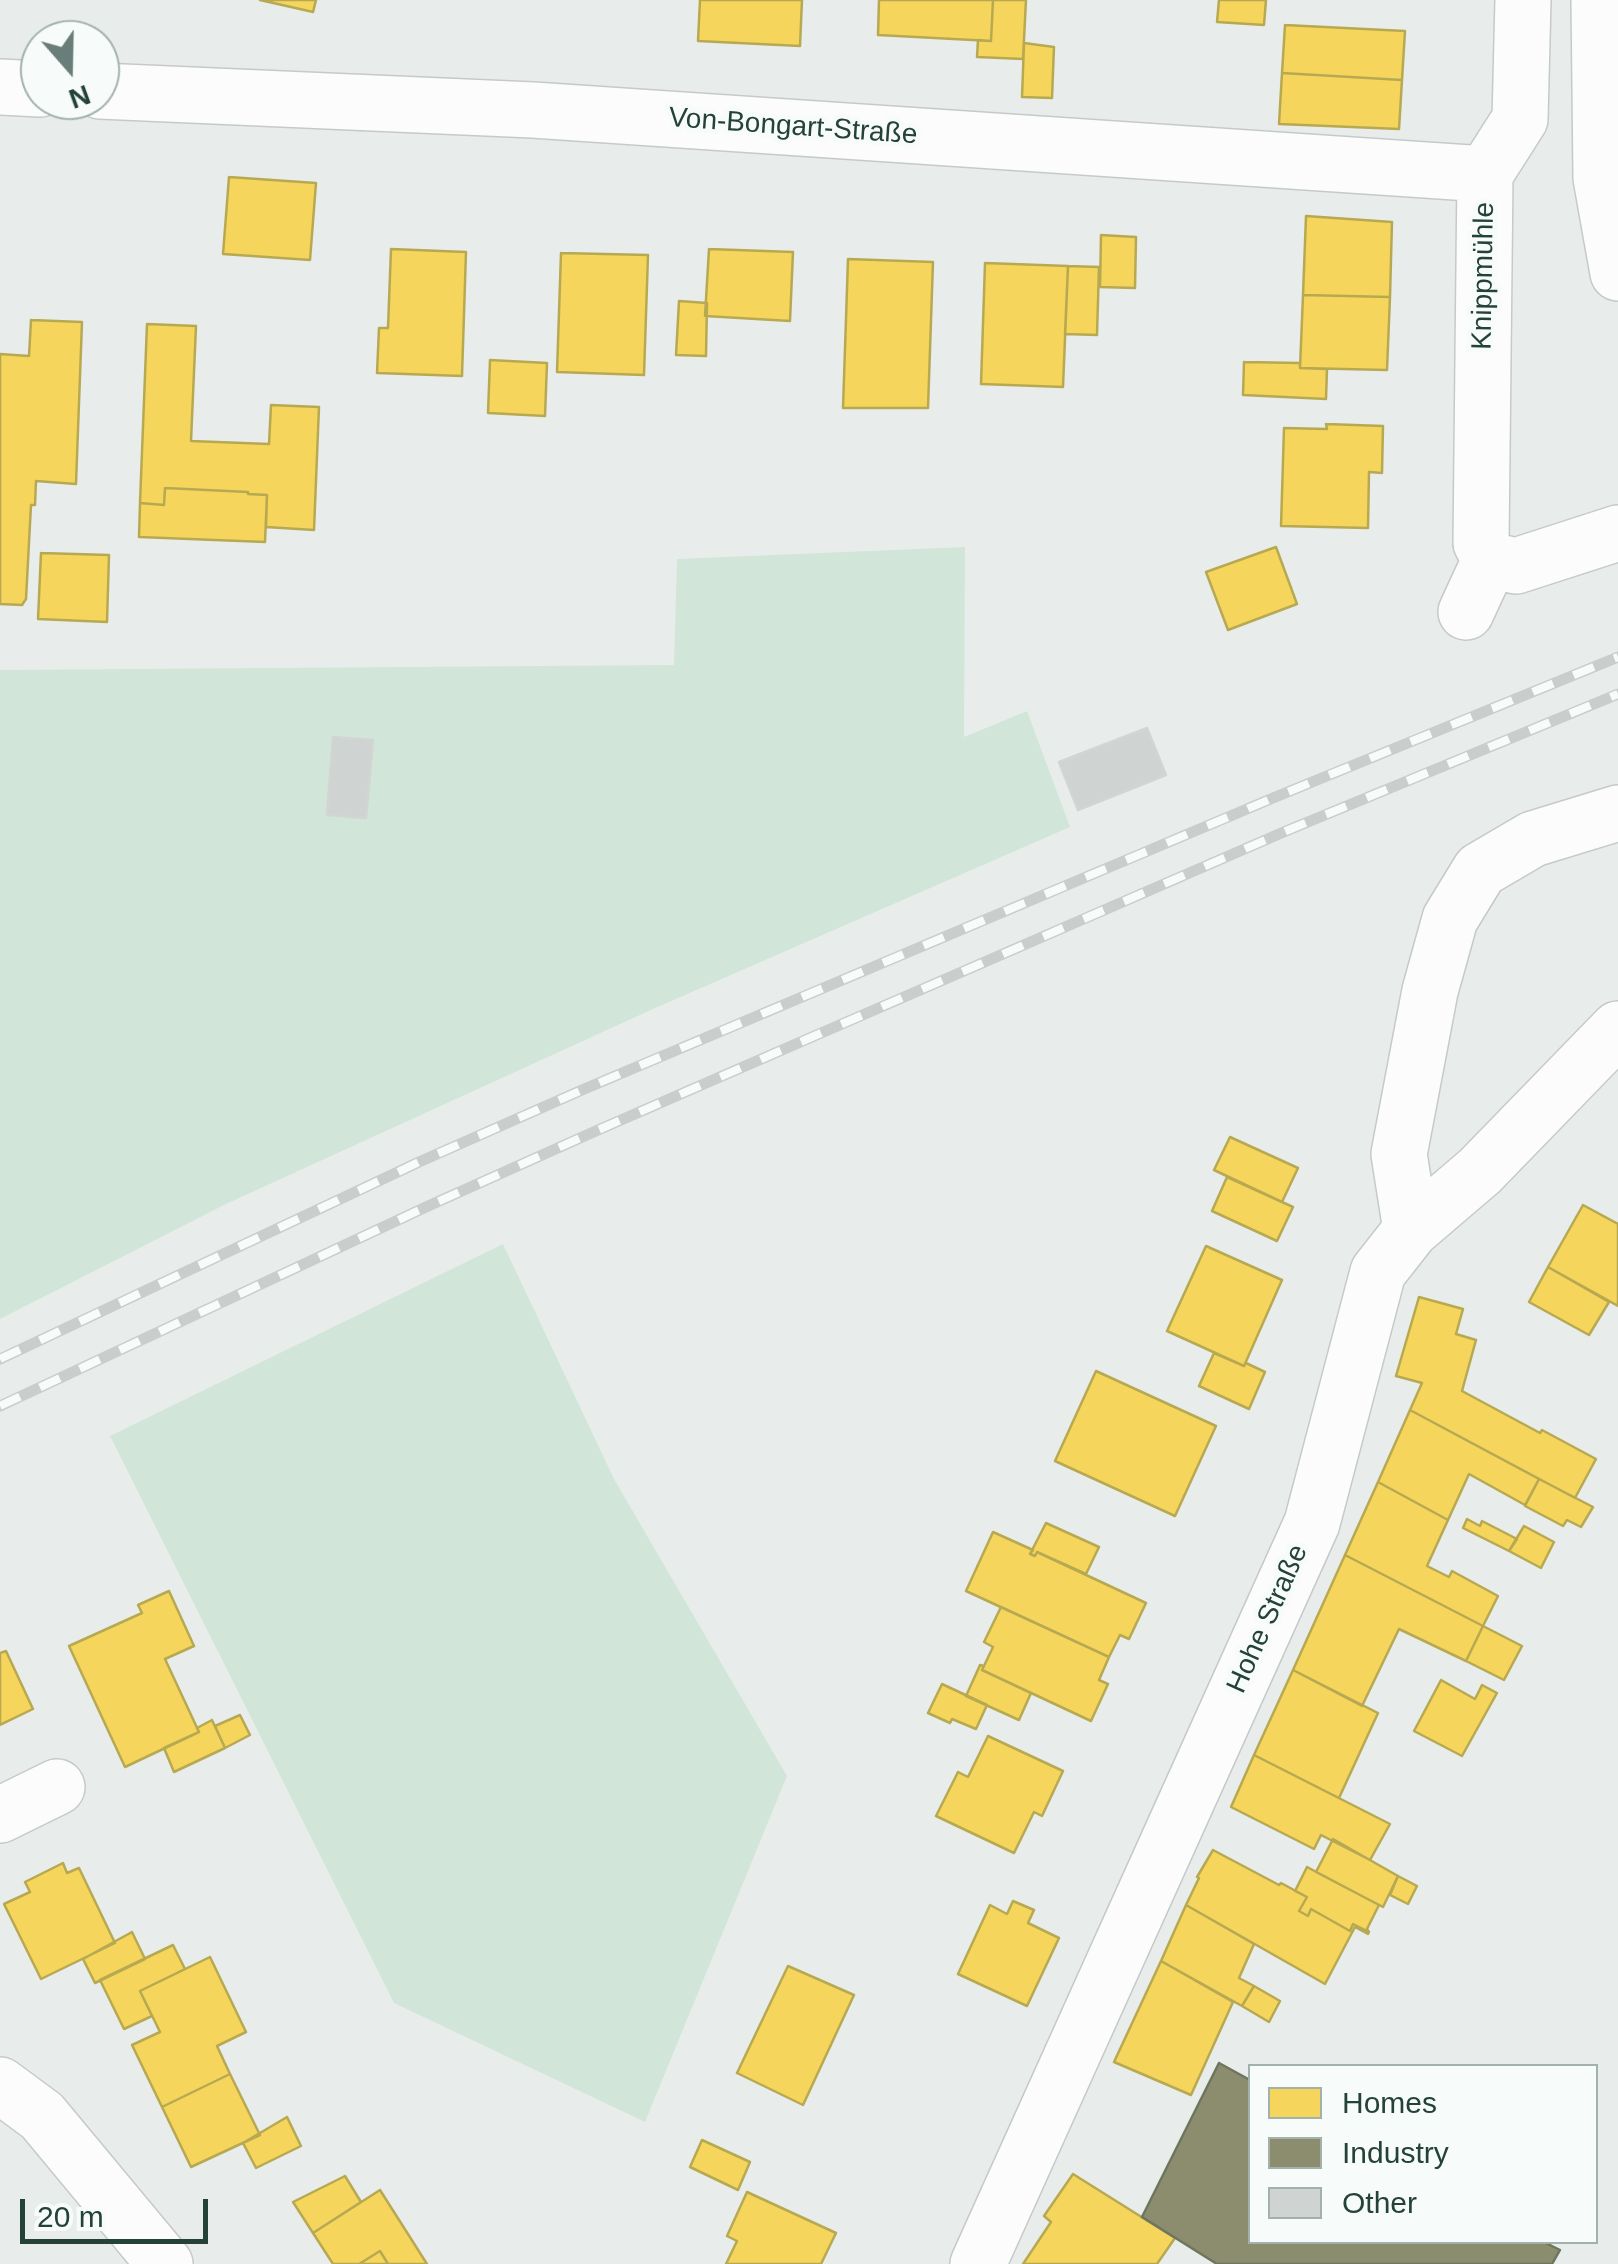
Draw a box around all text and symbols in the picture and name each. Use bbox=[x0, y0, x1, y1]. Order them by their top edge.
north arrow bbox=[20, 20, 120, 120]
text: N bbox=[65, 79, 95, 115]
street label: Von-Bongart-Straße bbox=[668, 102, 918, 152]
street label: Knippmühle bbox=[1466, 202, 1502, 350]
street label: Hohe Straße bbox=[1220, 1540, 1316, 1698]
legend bbox=[1248, 2064, 1598, 2244]
text: Homes bbox=[1342, 2086, 1437, 2119]
text: Industry bbox=[1342, 2136, 1449, 2169]
scale bar bbox=[25, 2179, 212, 2241]
text: Other bbox=[1342, 2186, 1417, 2219]
text: 20 m bbox=[37, 2200, 104, 2233]

